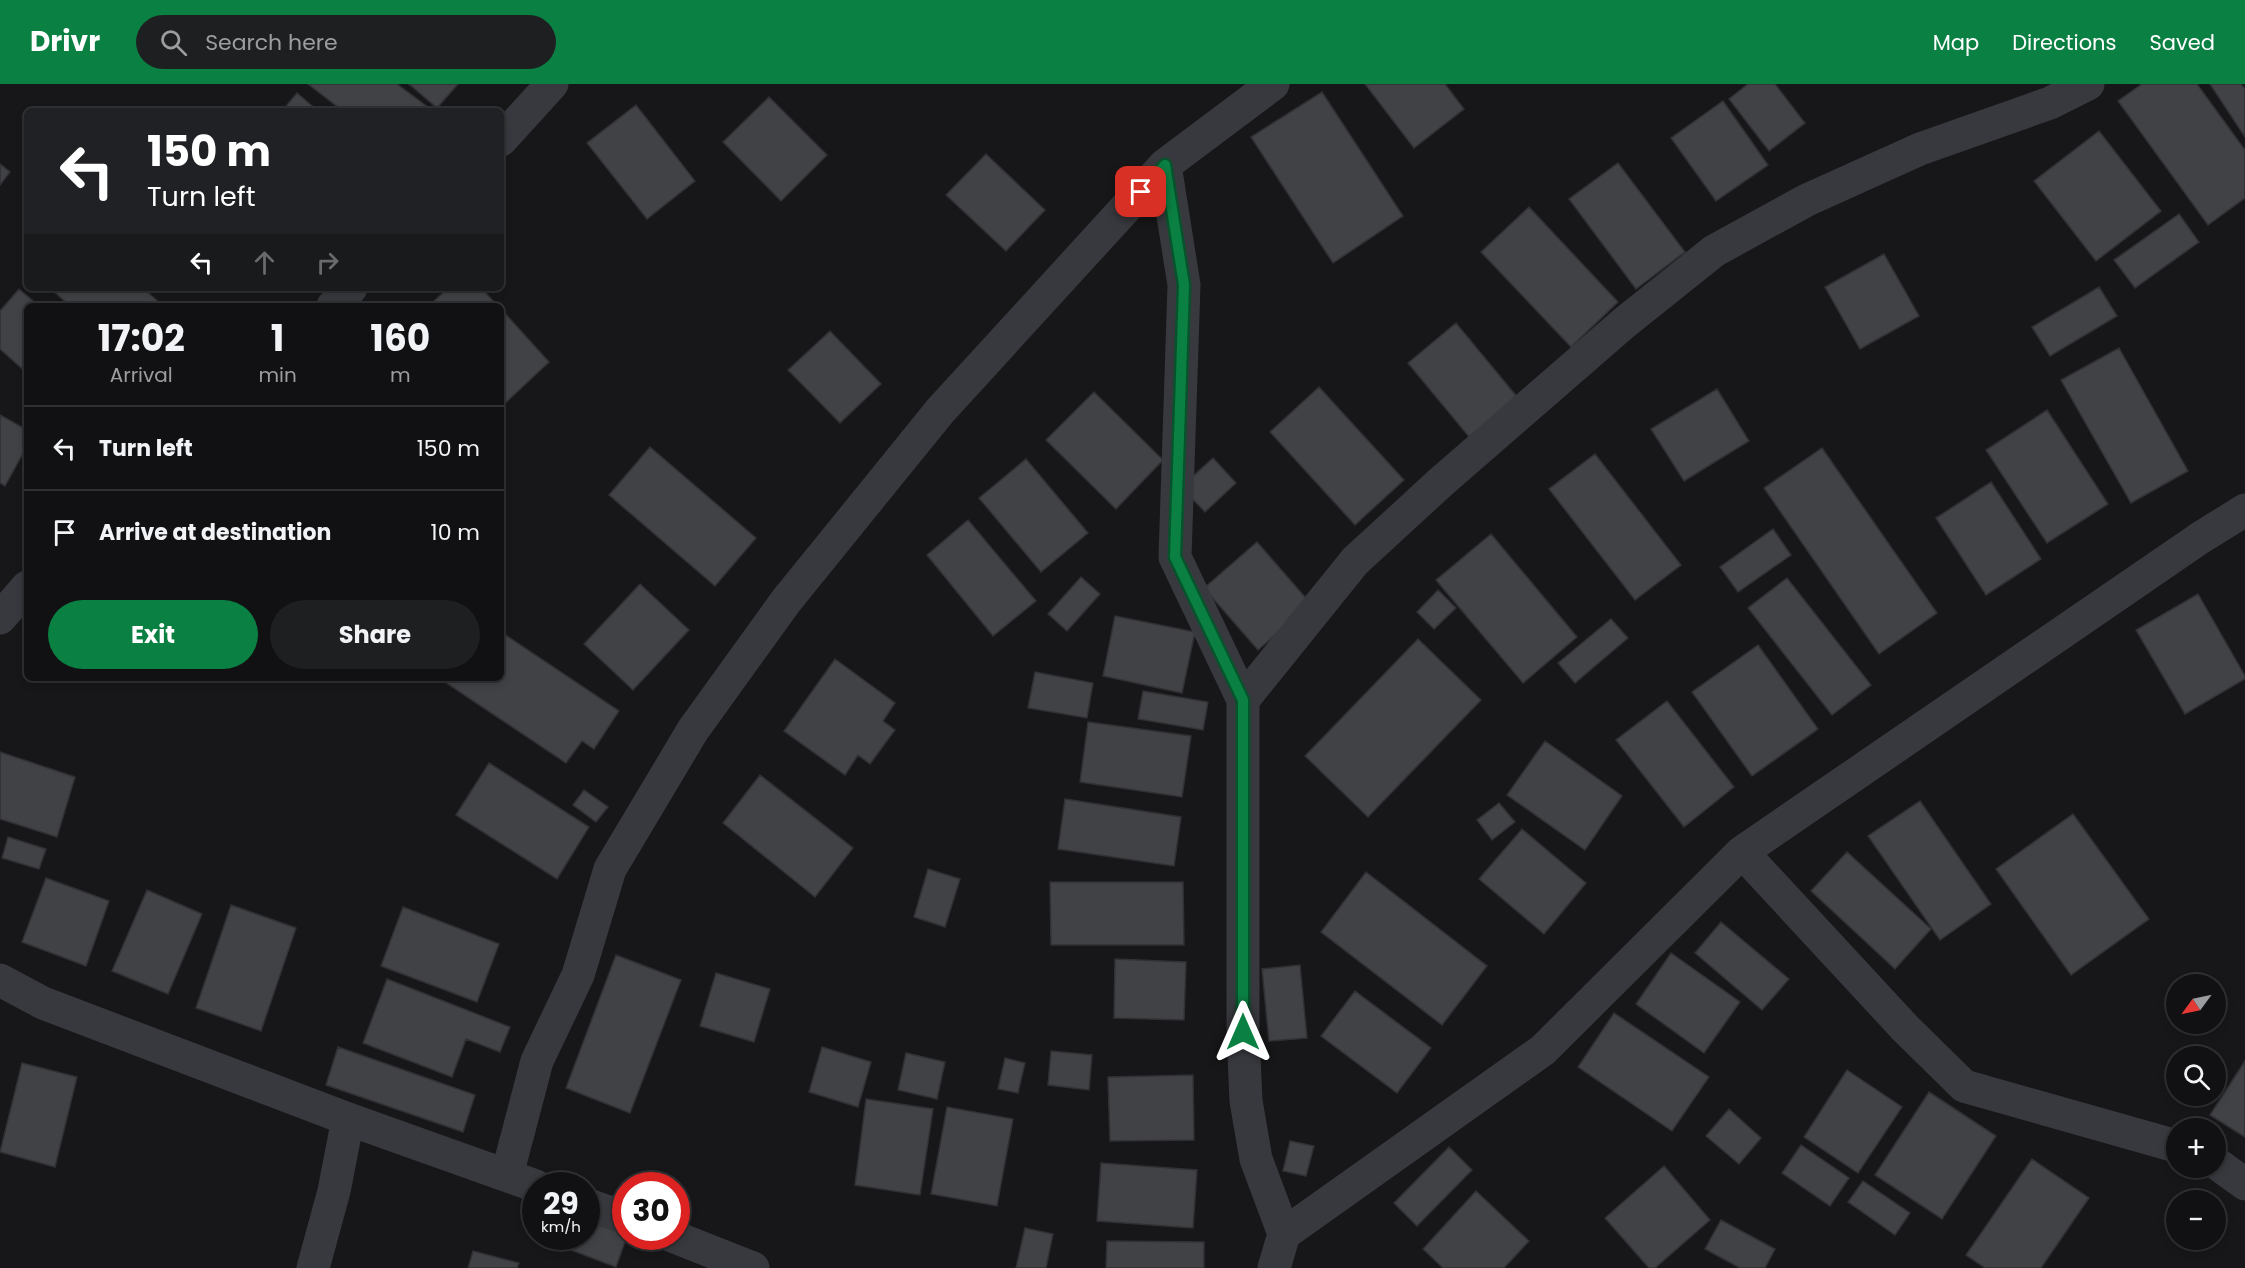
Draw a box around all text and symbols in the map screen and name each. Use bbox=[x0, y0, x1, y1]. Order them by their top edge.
search box bbox=[136, 15, 556, 69]
text: Drivr bbox=[30, 22, 100, 61]
icon: search bbox=[157, 26, 190, 59]
text: Search here bbox=[205, 27, 338, 58]
text: Map bbox=[1933, 28, 1979, 57]
text: Directions bbox=[2012, 28, 2116, 57]
text: Saved bbox=[2149, 28, 2215, 57]
text: 150 m bbox=[147, 122, 271, 181]
icon: left bbox=[48, 132, 126, 210]
pin bbox=[1115, 166, 1166, 217]
icon: arrive bbox=[1124, 175, 1157, 208]
text: Turn left bbox=[147, 178, 256, 215]
icon: left bbox=[185, 246, 218, 279]
icon: ahead bbox=[248, 246, 281, 279]
icon: right bbox=[311, 246, 344, 279]
text: 17:02 bbox=[98, 313, 185, 364]
text: 1 bbox=[271, 313, 284, 364]
text: 160 bbox=[370, 313, 430, 364]
text: Arrival bbox=[110, 361, 173, 389]
text: min bbox=[258, 361, 297, 389]
text: m bbox=[390, 361, 411, 389]
icon: left bbox=[48, 432, 81, 465]
text: Turn left bbox=[99, 433, 193, 464]
text: 150 m bbox=[417, 433, 480, 464]
icon: arrive bbox=[48, 516, 81, 549]
text: Arrive at destination bbox=[99, 517, 331, 548]
text: 10 m bbox=[431, 517, 480, 548]
button: Exit bbox=[48, 600, 258, 669]
button: Share bbox=[270, 600, 480, 669]
north arrow bbox=[2166, 974, 2226, 1034]
map controls bbox=[2166, 974, 2226, 1250]
position arrow bbox=[1211, 1000, 1275, 1064]
button: search bbox=[2166, 1046, 2226, 1106]
button: + bbox=[2166, 1118, 2226, 1178]
speed limit sign: 30 bbox=[612, 1172, 690, 1250]
text: 29 bbox=[543, 1182, 579, 1225]
button: − bbox=[2166, 1190, 2226, 1250]
text: km/h bbox=[541, 1216, 581, 1237]

